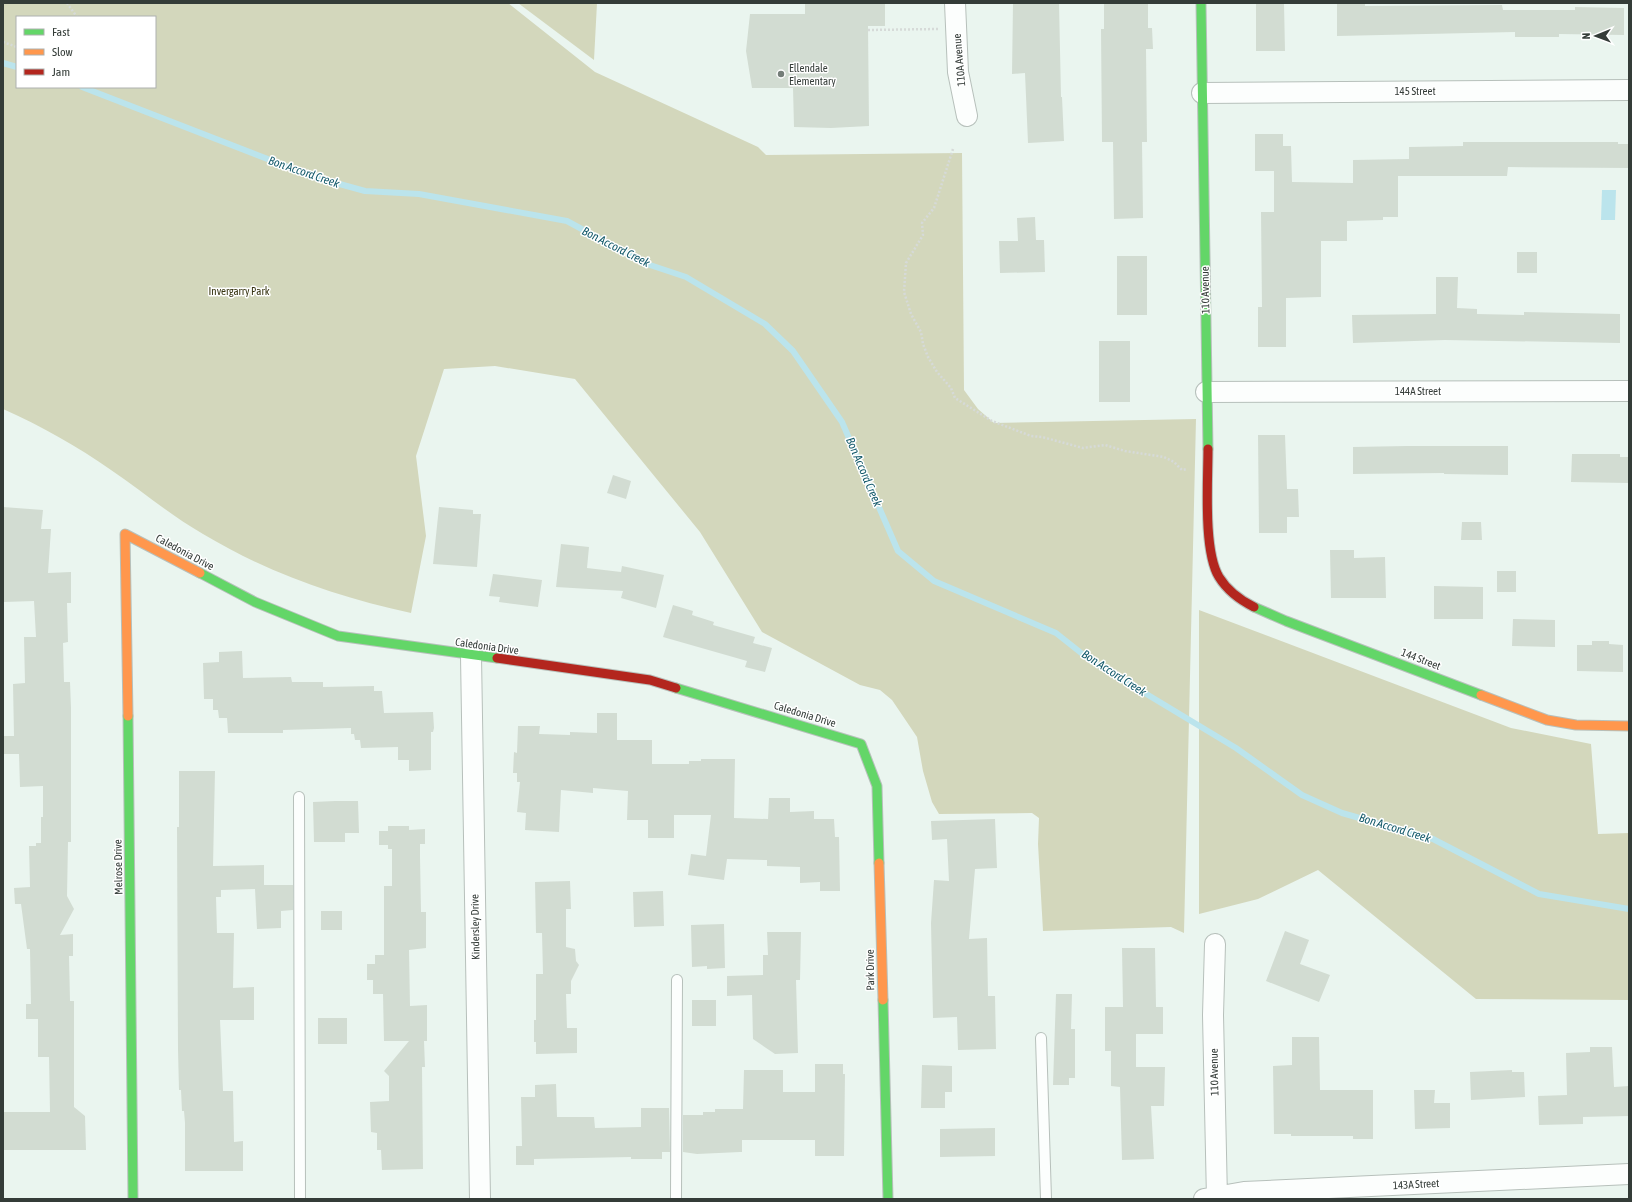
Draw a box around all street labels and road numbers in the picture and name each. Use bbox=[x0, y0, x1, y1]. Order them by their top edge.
street label: 110A Avenue bbox=[951, 33, 967, 87]
street label: 145 Street bbox=[1394, 85, 1436, 97]
street label: 110 Avenue bbox=[1199, 266, 1211, 314]
street label: 144A Street bbox=[1395, 385, 1441, 397]
street label: Caledonia Drive bbox=[154, 532, 216, 572]
street label: Caledonia Drive bbox=[454, 636, 520, 656]
street label: 144 Street bbox=[1400, 646, 1442, 672]
street label: Caledonia Drive bbox=[773, 699, 837, 729]
street label: Melrose Drive bbox=[112, 839, 124, 895]
street label: Kindersley Drive bbox=[468, 894, 482, 960]
street label: Park Drive bbox=[864, 949, 876, 991]
street label: 110 Avenue bbox=[1208, 1048, 1220, 1096]
street label: 143A Street bbox=[1392, 1177, 1440, 1191]

